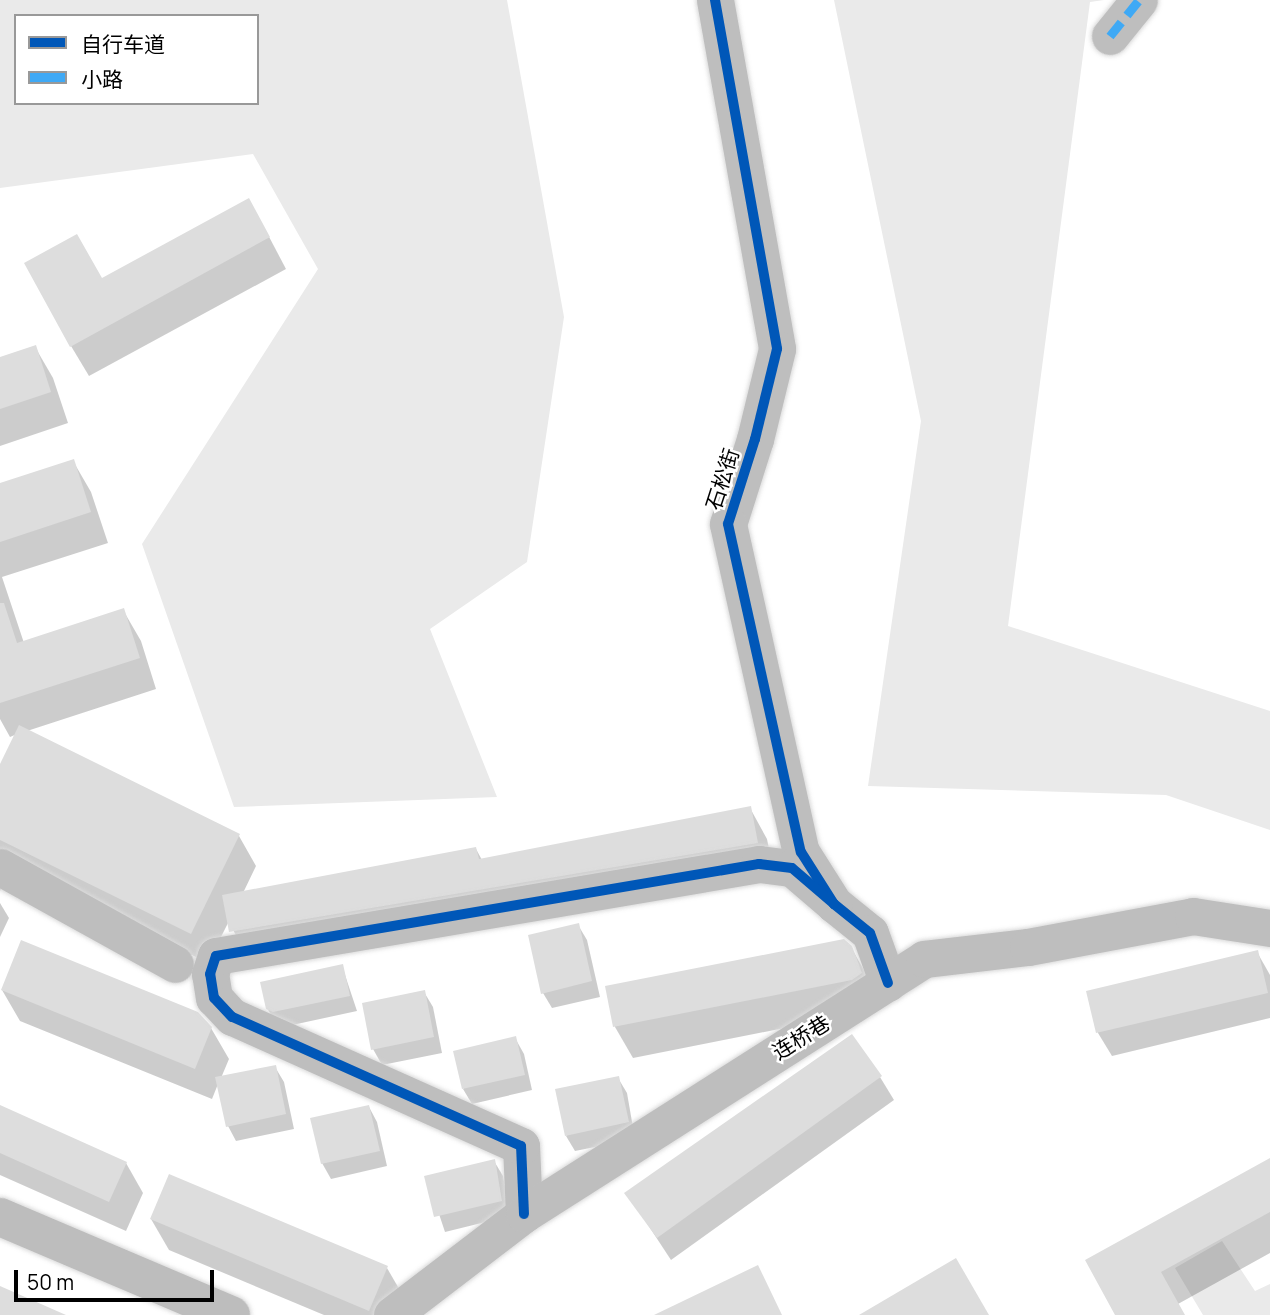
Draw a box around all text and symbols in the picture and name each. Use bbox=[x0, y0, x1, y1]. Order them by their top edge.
legend bbox=[14, 14, 259, 105]
text: 自行车道 bbox=[81, 30, 165, 58]
text: 小路 bbox=[81, 65, 123, 93]
street label: 石松街 bbox=[700, 445, 744, 513]
street label: 连桥巷 bbox=[768, 1010, 834, 1064]
scale bar bbox=[18, 1256, 217, 1300]
text: 50 m bbox=[27, 1268, 74, 1296]

